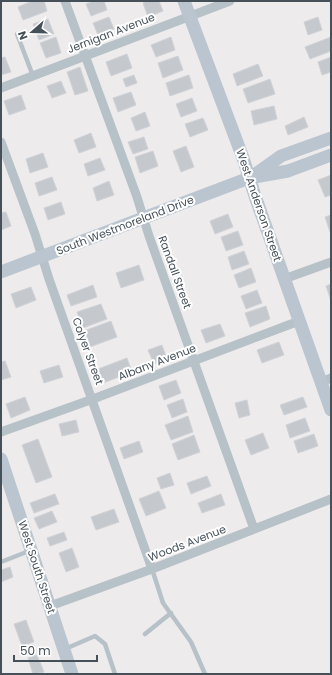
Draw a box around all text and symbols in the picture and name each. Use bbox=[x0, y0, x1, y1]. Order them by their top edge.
street label: Jernigan Avenue bbox=[65, 9, 157, 57]
north arrow bbox=[12, 12, 52, 52]
text: N bbox=[14, 29, 32, 42]
street label: West Anderson Street bbox=[232, 147, 286, 263]
street label: South Westmoreland Drive bbox=[54, 191, 196, 259]
street label: Randall Street bbox=[154, 233, 196, 311]
street label: Colyer Street bbox=[68, 315, 108, 387]
street label: Albany Avenue bbox=[116, 340, 199, 384]
street label: West South Street bbox=[14, 518, 60, 616]
street label: Woods Avenue bbox=[146, 521, 228, 565]
scale bar bbox=[14, 637, 97, 663]
text: 50 m bbox=[20, 642, 51, 659]

